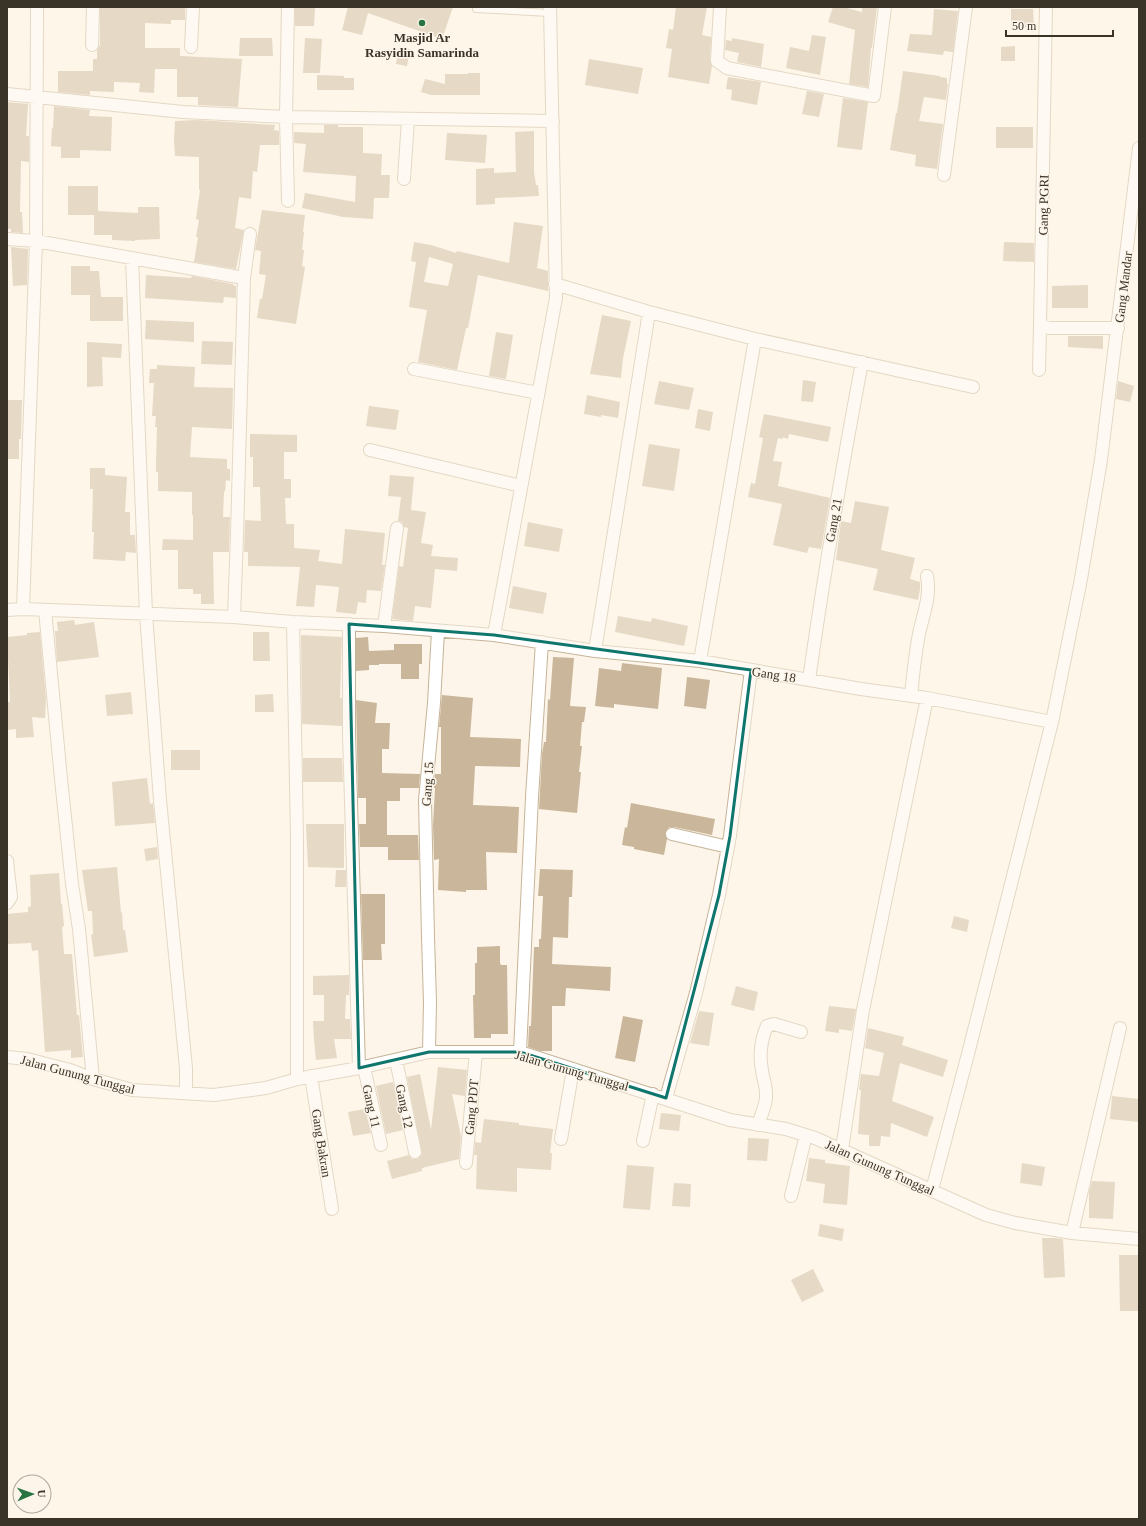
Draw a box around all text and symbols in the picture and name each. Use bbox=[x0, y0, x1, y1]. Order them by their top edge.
scale bar bbox=[1006, 12, 1113, 38]
marker: Masjid Ar Rasyidin Samarinda bbox=[417, 18, 427, 28]
text: 50 m bbox=[1012, 19, 1037, 33]
place label: Masjid Ar Rasyidin Samarinda bbox=[365, 30, 479, 60]
street label: Gang PGRI bbox=[1035, 174, 1052, 236]
street label: Gang Mandar bbox=[1112, 250, 1135, 324]
street label: Gang 21 bbox=[822, 497, 845, 543]
street label: Gang 18 bbox=[751, 664, 797, 685]
street label: Gang 15 bbox=[418, 761, 437, 807]
street label: Jalan Gunung Tunggal bbox=[513, 1047, 631, 1094]
street label: Jalan Gunung Tunggal bbox=[19, 1052, 137, 1097]
street label: Gang PDT bbox=[462, 1078, 481, 1136]
street label: Gang 11 bbox=[359, 1083, 384, 1129]
street label: Gang 12 bbox=[393, 1083, 416, 1129]
street label: Gang Bakran bbox=[309, 1108, 334, 1179]
street label: Jalan Gunung Tunggal bbox=[823, 1137, 937, 1198]
north arrow bbox=[12, 1474, 52, 1514]
text: U bbox=[36, 1489, 48, 1498]

